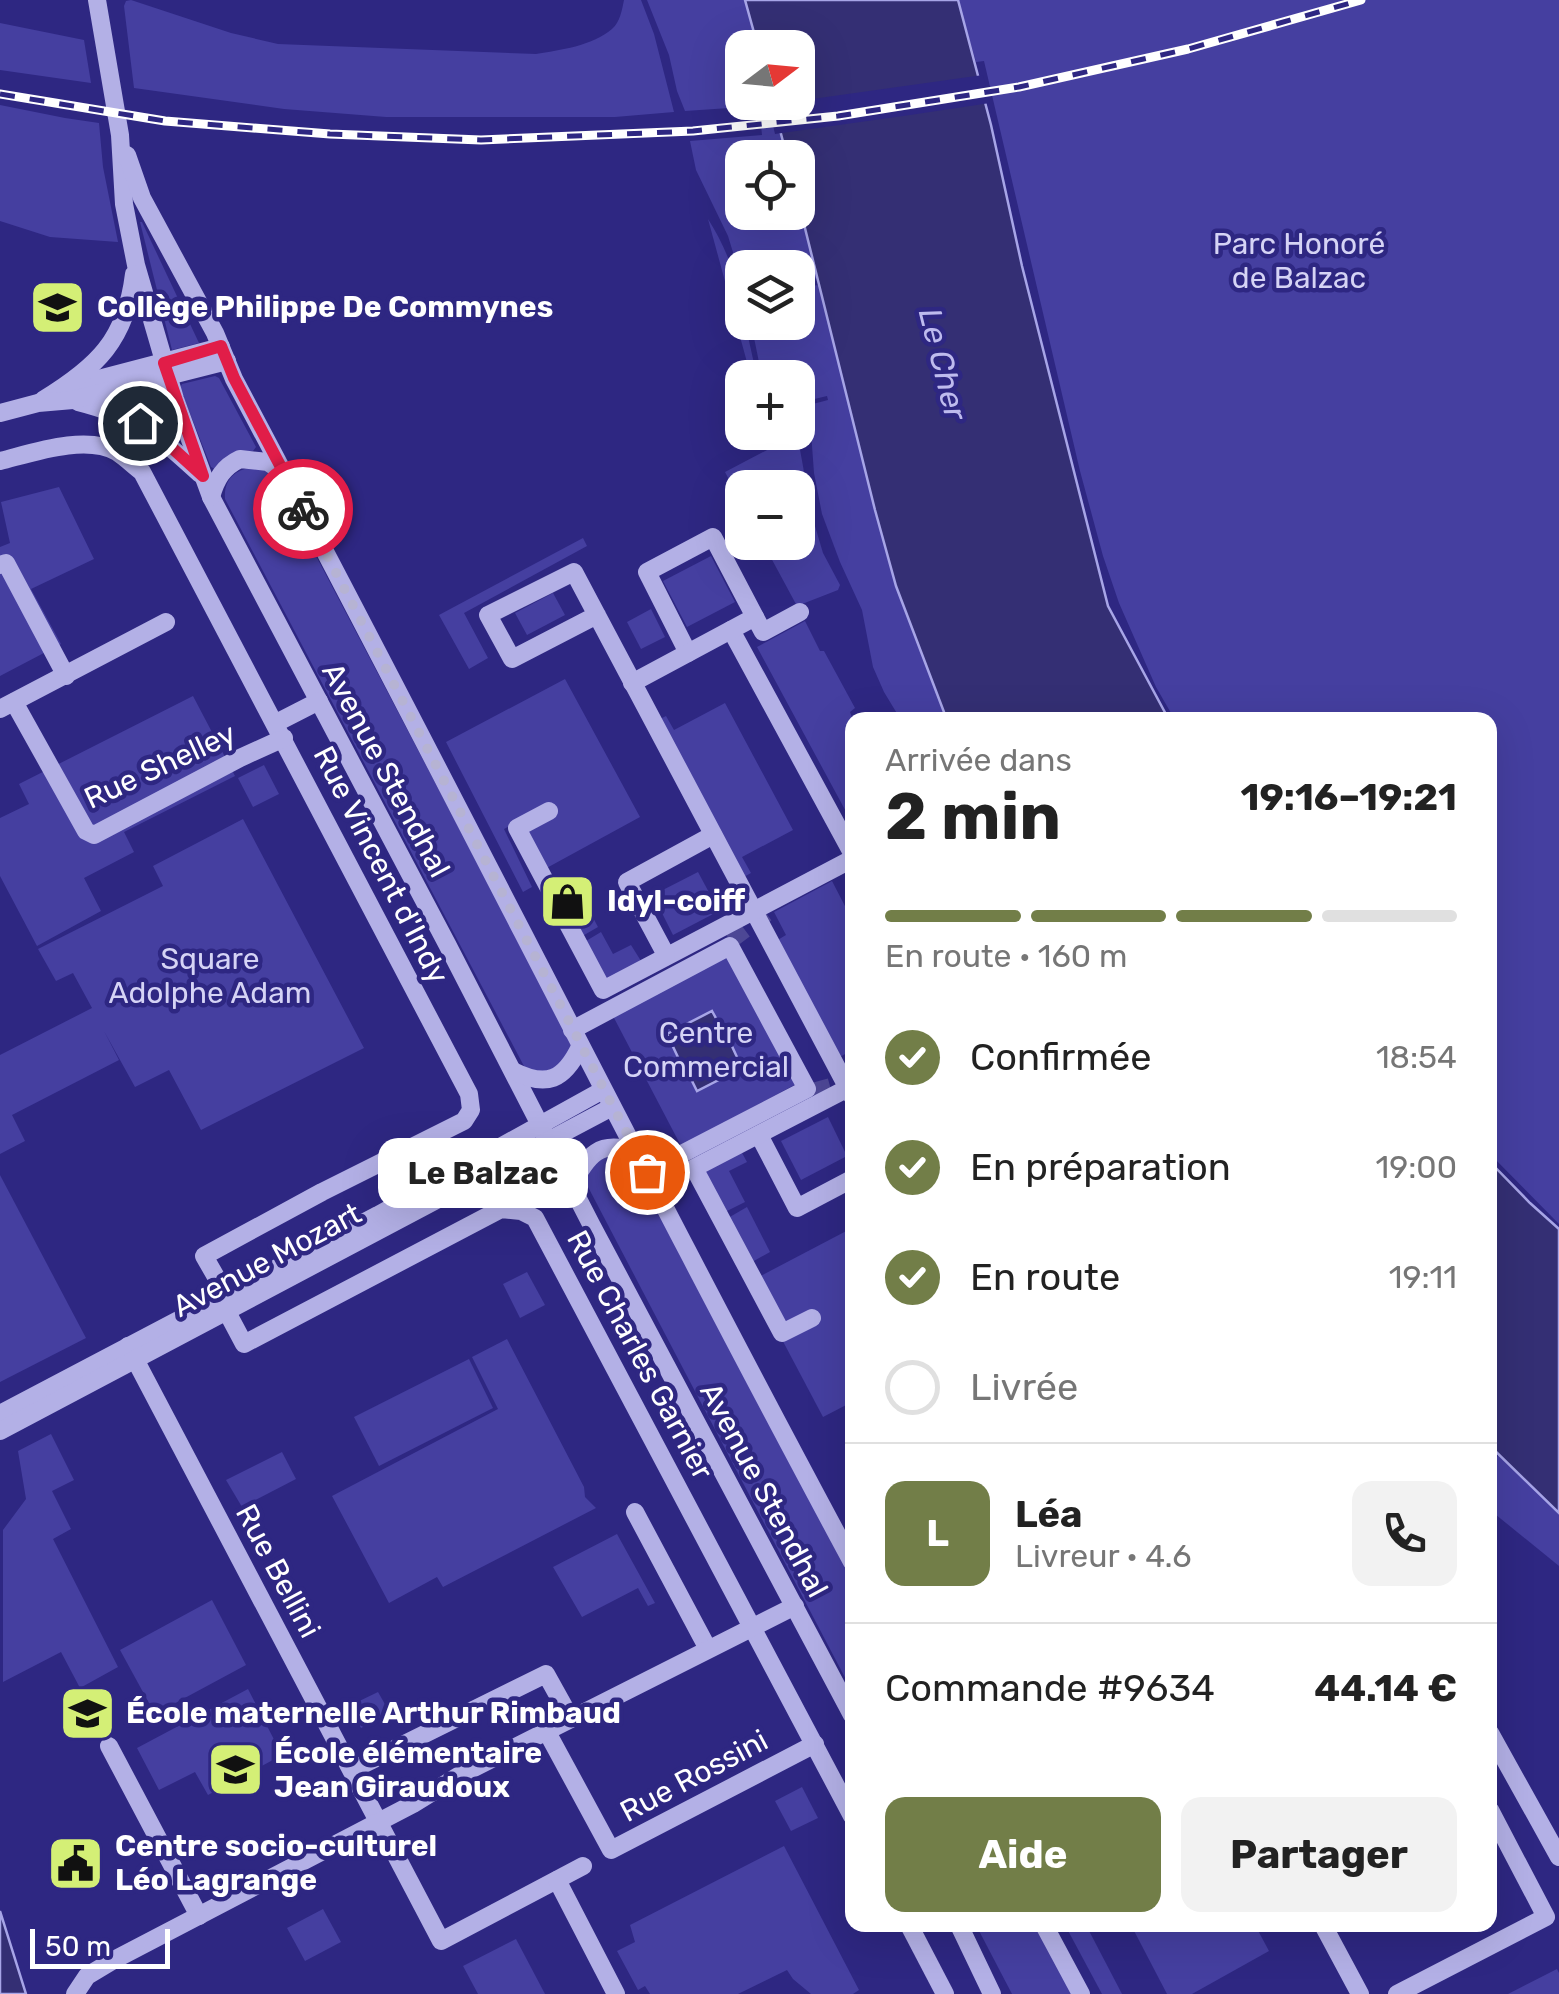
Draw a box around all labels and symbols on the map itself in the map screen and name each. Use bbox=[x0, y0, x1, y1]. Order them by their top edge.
north arrow bbox=[725, 30, 815, 120]
park label: Parc Honoré de Balzac bbox=[1213, 226, 1385, 296]
school or university icon: Collège Philippe De Commynes bbox=[28, 277, 88, 337]
place label: Collège Philippe De Commynes bbox=[97, 289, 553, 325]
water label: Le Cher bbox=[911, 304, 976, 426]
pin bbox=[98, 381, 183, 466]
courier bbox=[253, 459, 353, 559]
street label: Avenue Stendhal bbox=[314, 657, 458, 883]
street label: Rue Shelley bbox=[79, 715, 241, 817]
street label: Rue Vincent d'Indy bbox=[306, 740, 456, 990]
shop icon: Idyl-coiff bbox=[538, 871, 598, 931]
place label: Idyl-coiff bbox=[607, 883, 746, 919]
park label: Square Adolphe Adam bbox=[109, 941, 311, 1011]
park label: Centre Commercial bbox=[623, 1015, 789, 1085]
pin bbox=[605, 1130, 690, 1215]
callout: Le Balzac bbox=[377, 1137, 587, 1207]
street label: Avenue Mozart bbox=[167, 1195, 368, 1325]
street label: Rue Charles Garnier bbox=[559, 1224, 721, 1486]
street label: Avenue Stendhal bbox=[692, 1377, 836, 1603]
street label: Rue Bellini bbox=[228, 1498, 328, 1644]
school or university icon: École maternelle Arthur Rimbaud bbox=[57, 1683, 117, 1743]
place label: École maternelle Arthur Rimbaud bbox=[126, 1695, 621, 1731]
street label: Rue Rossini bbox=[614, 1722, 774, 1830]
place label: École élémentaire Jean Giraudoux bbox=[274, 1735, 542, 1805]
school or university icon: École élémentaire Jean Giraudoux bbox=[205, 1740, 265, 1800]
place label: Centre socio-culturel Léo Lagrange bbox=[115, 1828, 437, 1898]
public building icon: Centre socio-culturel Léo Lagrange bbox=[46, 1833, 106, 1893]
scale bar bbox=[30, 1924, 170, 1968]

